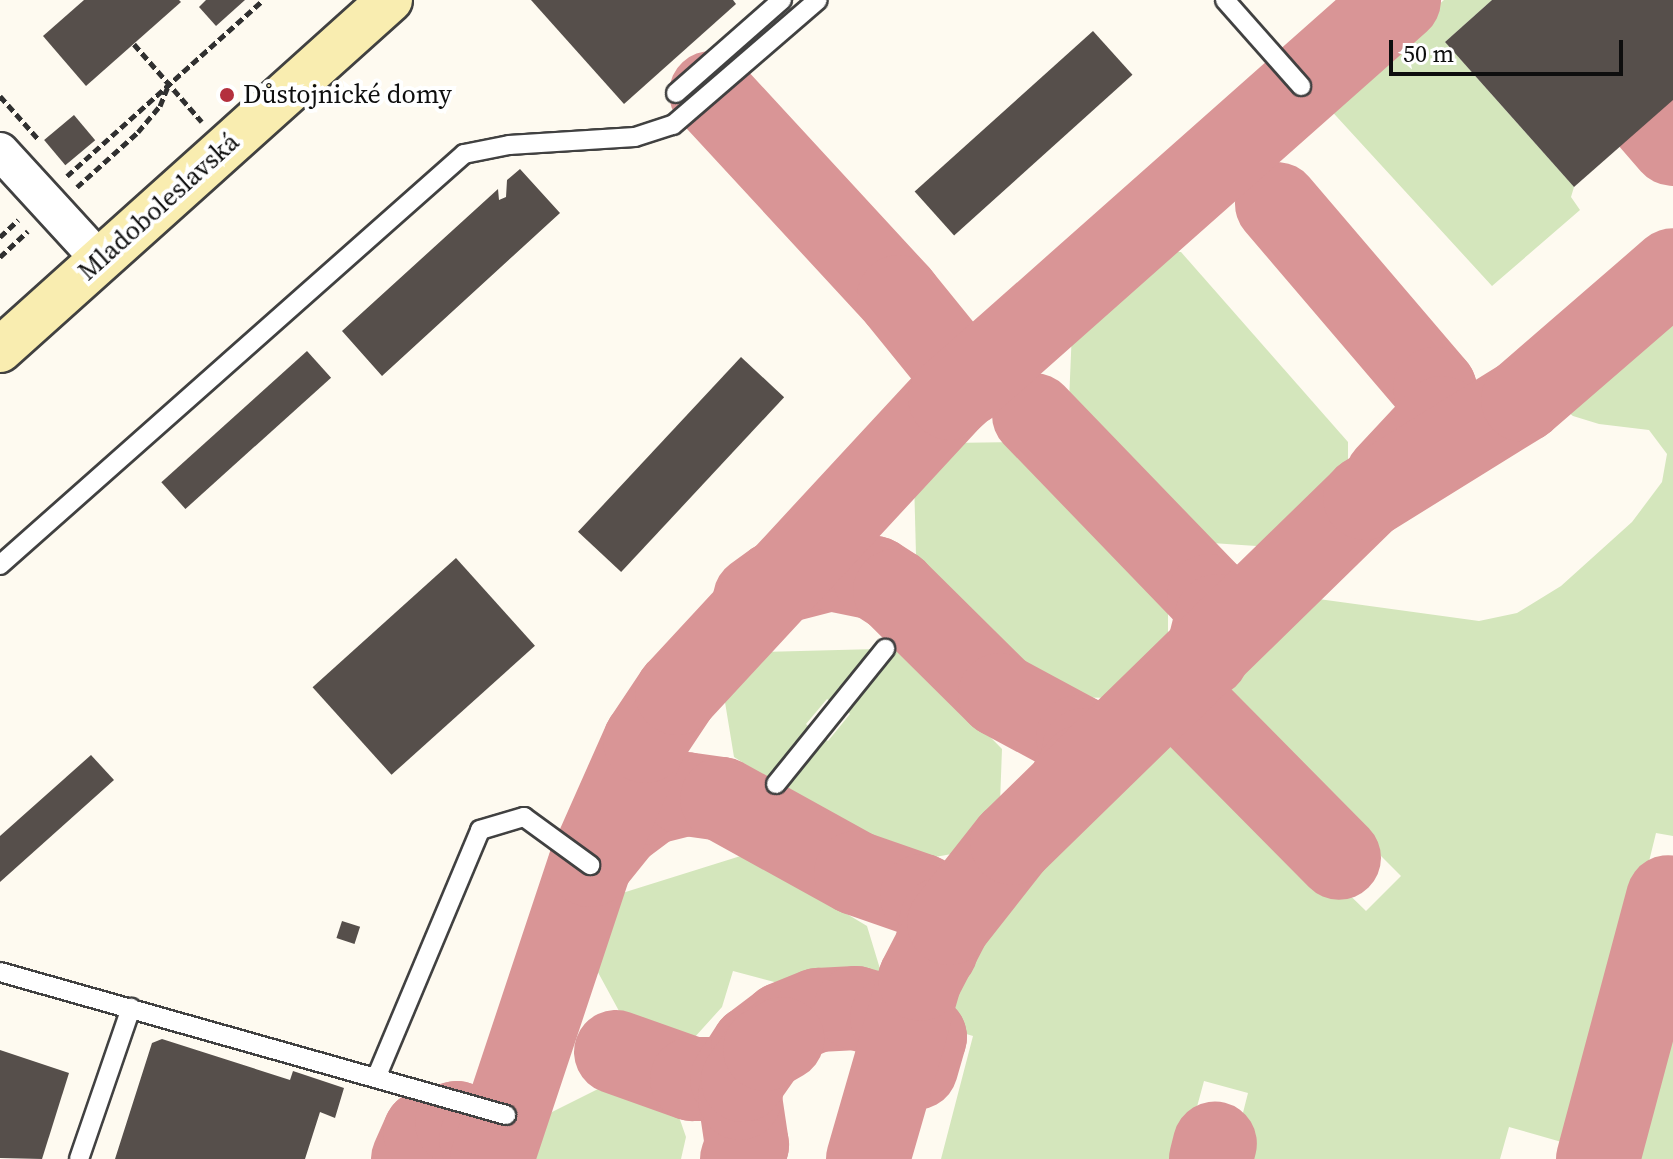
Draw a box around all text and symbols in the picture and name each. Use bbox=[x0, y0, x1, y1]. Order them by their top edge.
scale bar bbox=[1393, 24, 1627, 74]
text: 50 m bbox=[1403, 37, 1454, 70]
place label: Důstojnické domy bbox=[243, 79, 452, 111]
marker: Důstojnické domy bbox=[218, 86, 236, 104]
street label: Mladoboleslavská bbox=[72, 127, 246, 287]

